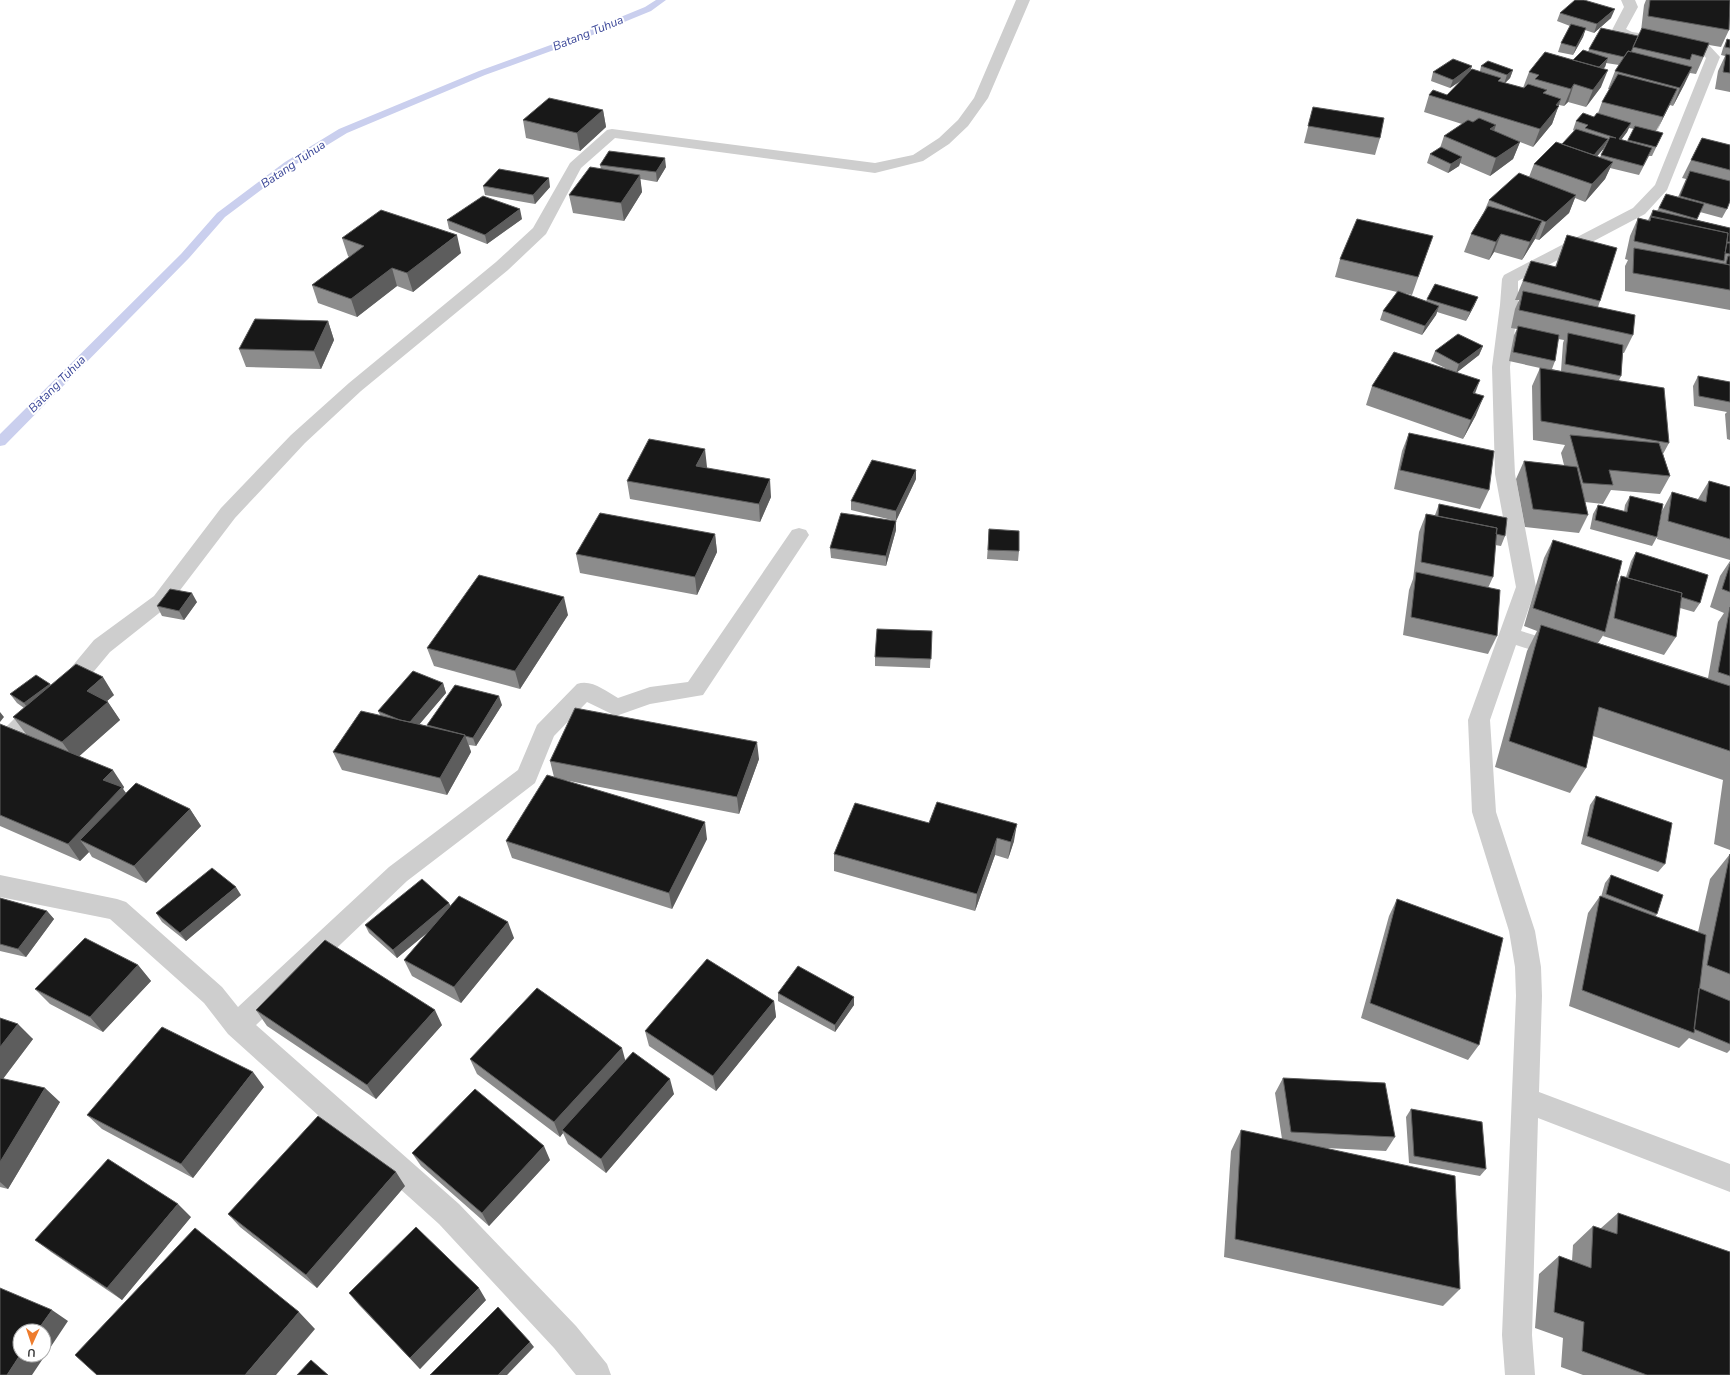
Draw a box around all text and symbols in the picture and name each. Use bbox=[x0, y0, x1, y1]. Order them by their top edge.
water label: Batang Tuhua bbox=[550, 12, 626, 54]
water label: Batang Tuhua bbox=[257, 136, 329, 192]
water label: Batang Tuhua bbox=[25, 352, 89, 416]
north arrow bbox=[12, 1323, 52, 1363]
text: U bbox=[27, 1345, 36, 1360]

